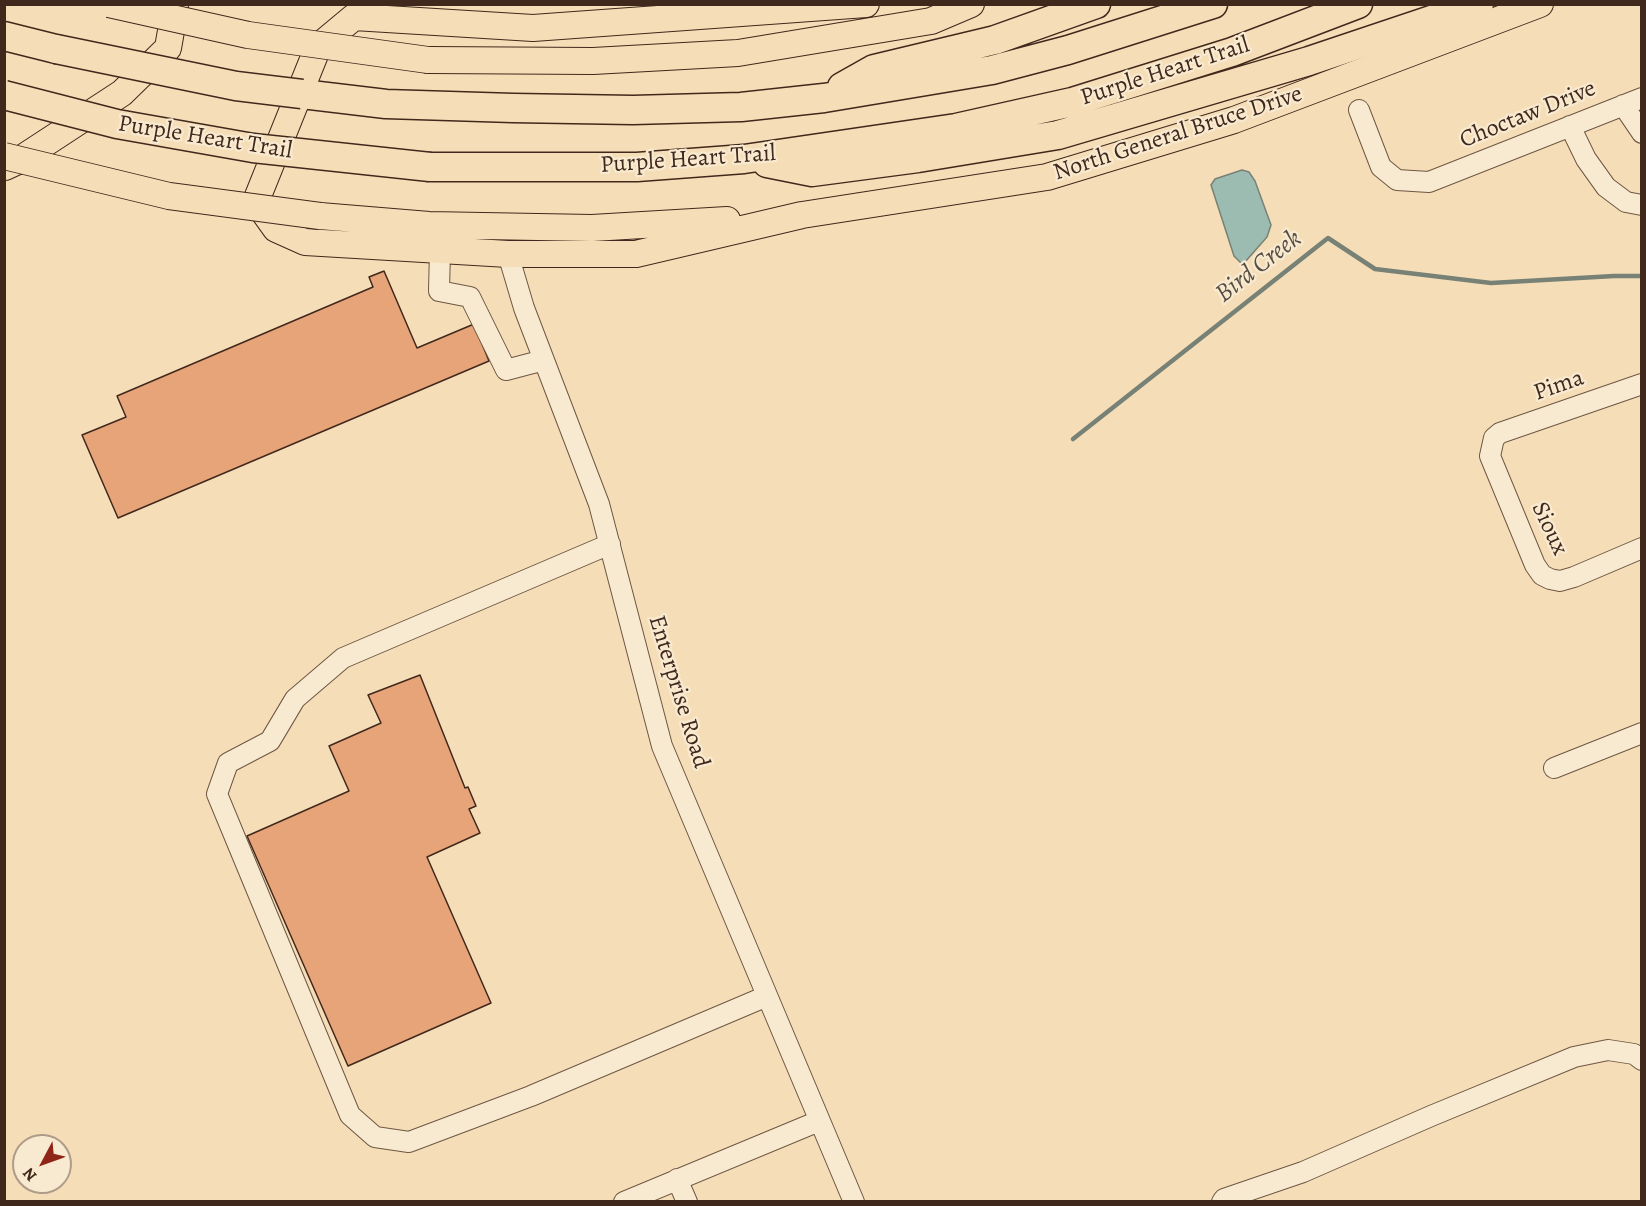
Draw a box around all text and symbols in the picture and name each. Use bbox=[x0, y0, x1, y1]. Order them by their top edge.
street label: Purple Heart Trail bbox=[1077, 31, 1253, 113]
street label: Choctaw Drive bbox=[1456, 75, 1600, 155]
street label: North General Bruce Drive bbox=[1050, 80, 1306, 188]
street label: Purple Heart Trail bbox=[116, 110, 294, 166]
street label: Purple Heart Trail bbox=[599, 139, 777, 181]
water label: Bird Creek bbox=[1210, 224, 1308, 310]
street label: Pima bbox=[1530, 364, 1588, 408]
street label: Sioux bbox=[1524, 498, 1574, 560]
street label: Enterprise Road bbox=[641, 612, 715, 772]
north arrow bbox=[12, 1134, 72, 1194]
text: N bbox=[18, 1163, 42, 1186]

